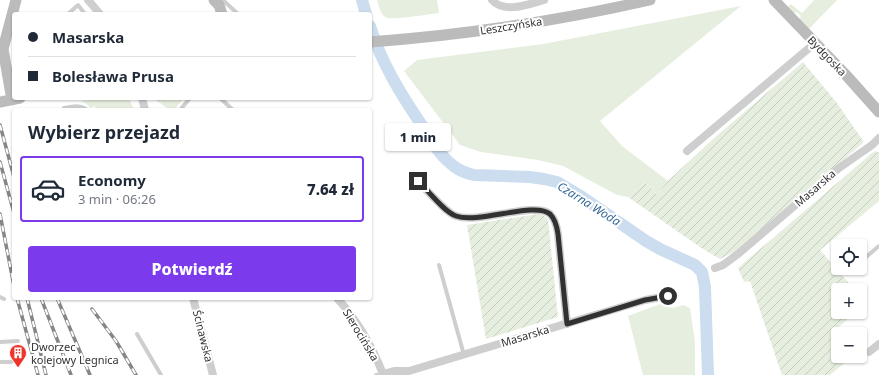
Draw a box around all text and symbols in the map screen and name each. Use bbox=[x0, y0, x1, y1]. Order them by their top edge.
street label: Leszczyńska bbox=[479, 13, 543, 38]
text: Masarska bbox=[52, 27, 124, 47]
street label: Bydgoska bbox=[805, 32, 850, 79]
text: Bolesława Prusa bbox=[52, 66, 174, 86]
text: Wybierz przejazd bbox=[28, 120, 180, 144]
callout: 1 min bbox=[385, 123, 451, 151]
text: 1 min bbox=[400, 128, 436, 146]
street label: Masarska bbox=[791, 166, 838, 210]
text: Economy bbox=[78, 170, 146, 190]
icon: car bbox=[30, 171, 66, 207]
route end bbox=[409, 172, 427, 190]
water label: Czarna Woda bbox=[554, 177, 624, 230]
text: 7.64 zł bbox=[307, 179, 354, 199]
text: 3 min · 06:26 bbox=[78, 190, 156, 208]
map controls bbox=[831, 239, 867, 363]
button: locate bbox=[831, 239, 867, 275]
button: Potwierdź bbox=[28, 246, 356, 292]
button: + bbox=[831, 283, 867, 319]
route start bbox=[659, 287, 677, 305]
street label: Sierocińska bbox=[340, 306, 383, 364]
street label: Ścinawska bbox=[190, 308, 217, 363]
street label: Masarska bbox=[499, 321, 551, 350]
button: − bbox=[831, 327, 867, 363]
place label: Dworzec kolejowy Legnica bbox=[31, 339, 119, 367]
building icon: Dworzec kolejowy Legnica bbox=[8, 343, 28, 368]

